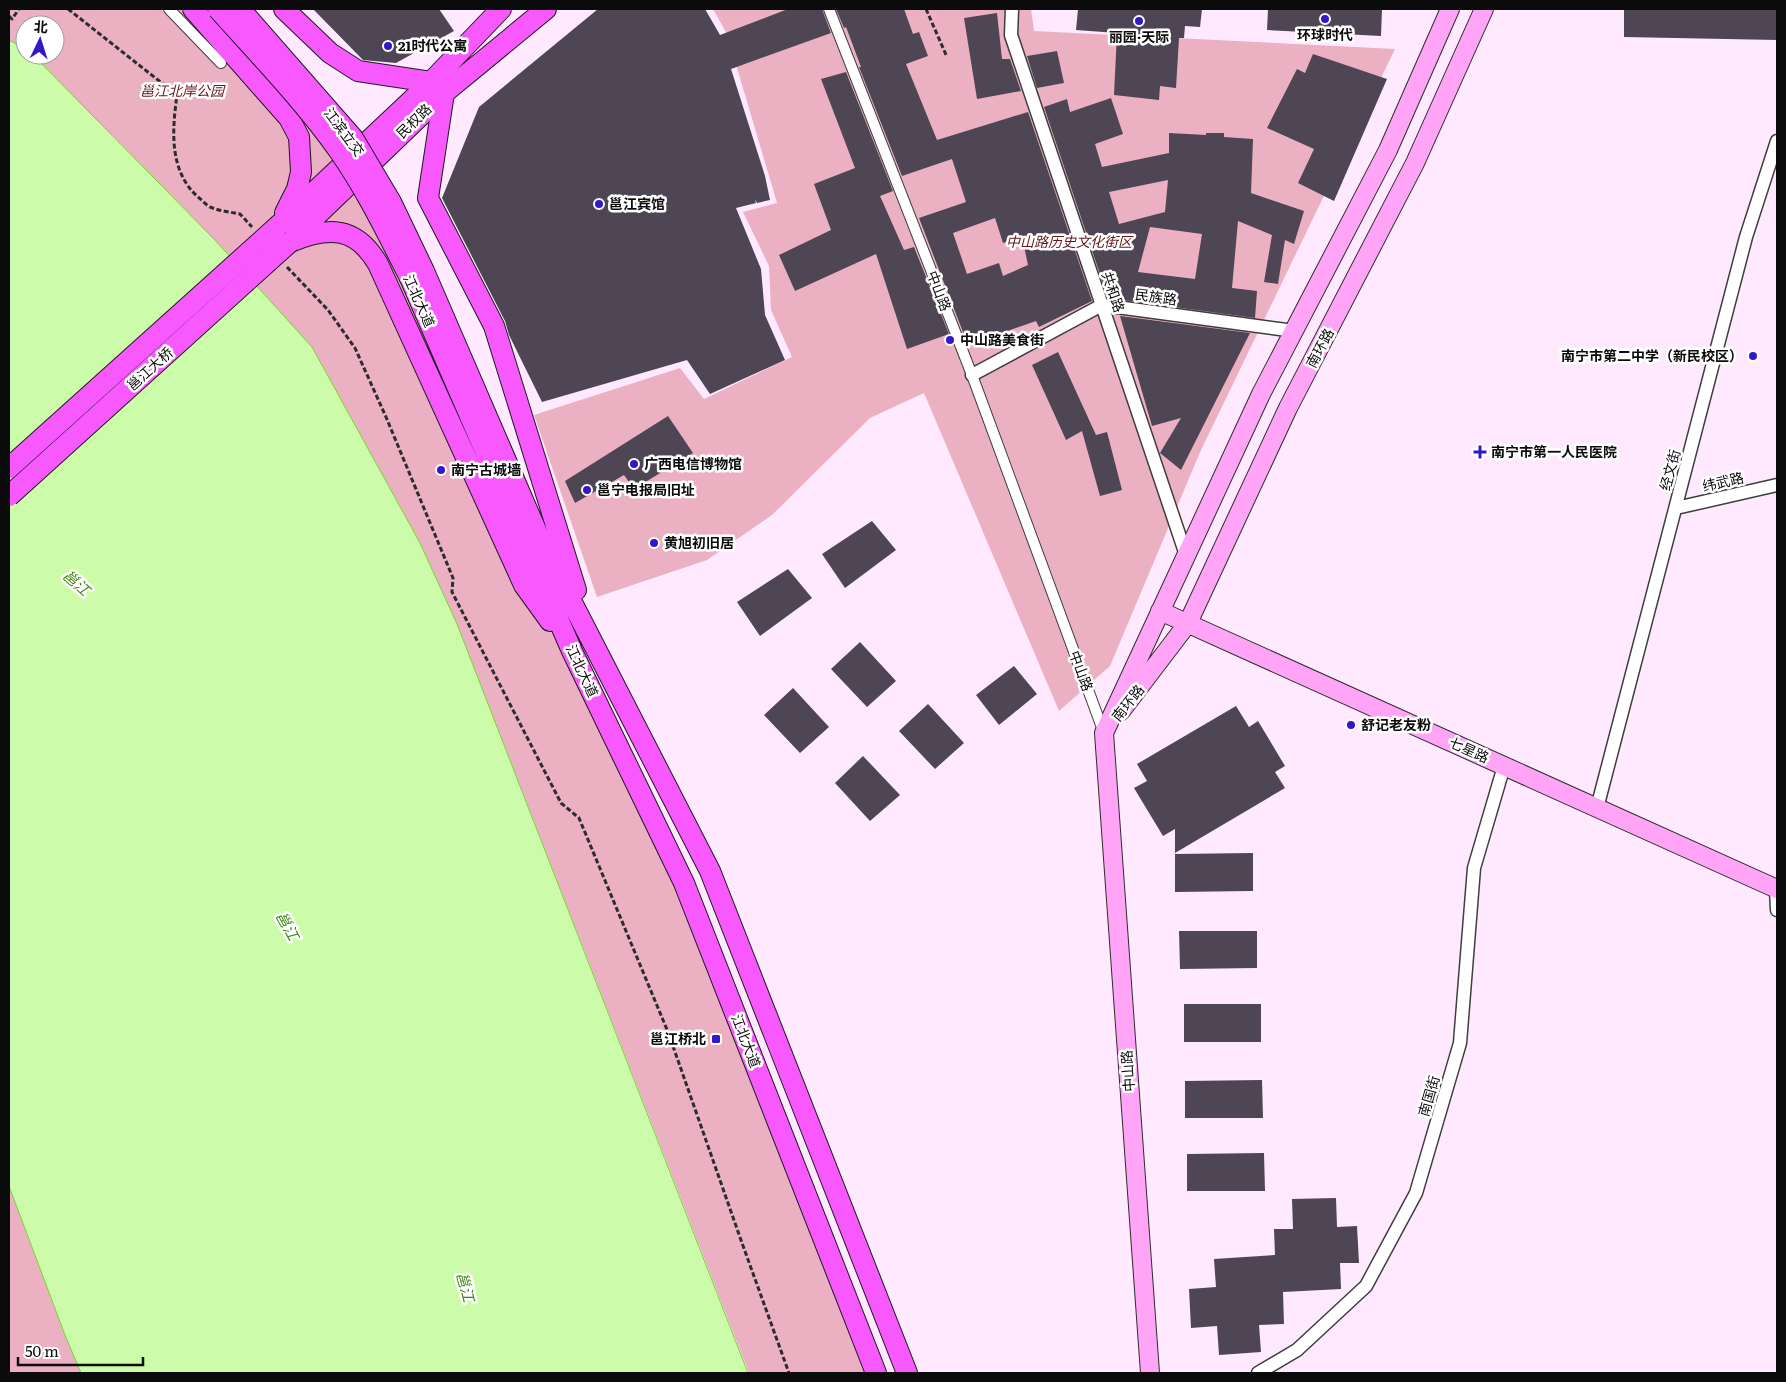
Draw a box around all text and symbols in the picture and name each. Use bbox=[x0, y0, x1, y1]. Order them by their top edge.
marker: 环球时代 bbox=[1319, 13, 1331, 25]
north arrow bbox=[15, 15, 65, 65]
marker: 丽园·天际 bbox=[1133, 15, 1145, 27]
text: 北 bbox=[33, 16, 49, 36]
place label: 环球时代 bbox=[1297, 24, 1353, 44]
place label: 丽园·天际 bbox=[1109, 26, 1169, 46]
place label: 21时代公寓 bbox=[398, 35, 467, 55]
marker: 21时代公寓 bbox=[382, 40, 394, 52]
park label: 邕江北岸公园 bbox=[140, 80, 226, 100]
street label: 民权路 bbox=[391, 98, 435, 142]
street label: 江滨立交 bbox=[320, 103, 370, 160]
place label: 邕江宾馆 bbox=[609, 193, 665, 213]
marker: 邕江宾馆 bbox=[593, 198, 605, 210]
park label: 中山路历史文化街区 bbox=[1006, 231, 1134, 251]
street label: 中山路 bbox=[923, 267, 957, 314]
street label: 共和路 bbox=[1098, 269, 1130, 315]
street label: 江北大道 bbox=[399, 271, 440, 330]
street label: 民族路 bbox=[1134, 283, 1178, 309]
street label: 南环路 bbox=[1300, 324, 1338, 371]
place label: 中山路美食街 bbox=[960, 329, 1044, 349]
marker: 中山路美食街 bbox=[944, 334, 956, 346]
street label: 邕江大桥 bbox=[122, 342, 177, 394]
place label: 南宁市第二中学（新民校区） bbox=[1561, 345, 1743, 365]
marker: 南宁市第二中学（新民校区） bbox=[1747, 350, 1759, 362]
place label: 南宁市第一人民医院 bbox=[1491, 441, 1617, 461]
marker: 南宁市第一人民医院 bbox=[1473, 445, 1487, 459]
street label: 经文街 bbox=[1654, 447, 1684, 493]
place label: 广西电信博物馆 bbox=[644, 453, 742, 473]
marker: 广西电信博物馆 bbox=[628, 458, 640, 470]
place label: 南宁古城墙 bbox=[451, 459, 521, 479]
marker: 南宁古城墙 bbox=[435, 464, 447, 476]
street label: 纬武路 bbox=[1700, 467, 1745, 495]
place label: 邕宁电报局旧址 bbox=[597, 479, 695, 499]
marker: 邕宁电报局旧址 bbox=[581, 484, 593, 496]
place label: 黄旭初旧居 bbox=[664, 532, 734, 552]
marker: 黄旭初旧居 bbox=[648, 537, 660, 549]
water label: 邕江 bbox=[58, 563, 97, 602]
street label: 江北大道 bbox=[562, 641, 604, 700]
street label: 中山路 bbox=[1065, 648, 1099, 694]
street label: 南环路 bbox=[1106, 680, 1148, 725]
place label: 舒记老友粉 bbox=[1361, 714, 1431, 734]
marker: 舒记老友粉 bbox=[1345, 719, 1357, 731]
street label: 七星路 bbox=[1446, 731, 1493, 767]
water label: 邕江 bbox=[271, 907, 307, 946]
street label: 江北大道 bbox=[728, 1011, 766, 1070]
place label: 邕江桥北 bbox=[650, 1028, 706, 1048]
marker: 邕江桥北 bbox=[710, 1033, 722, 1045]
street label: 中山路 bbox=[1116, 1049, 1138, 1093]
street label: 南国街 bbox=[1413, 1073, 1443, 1119]
water label: 邕江 bbox=[451, 1269, 482, 1306]
scale bar bbox=[18, 1334, 142, 1366]
text: 50 m bbox=[25, 1339, 59, 1362]

